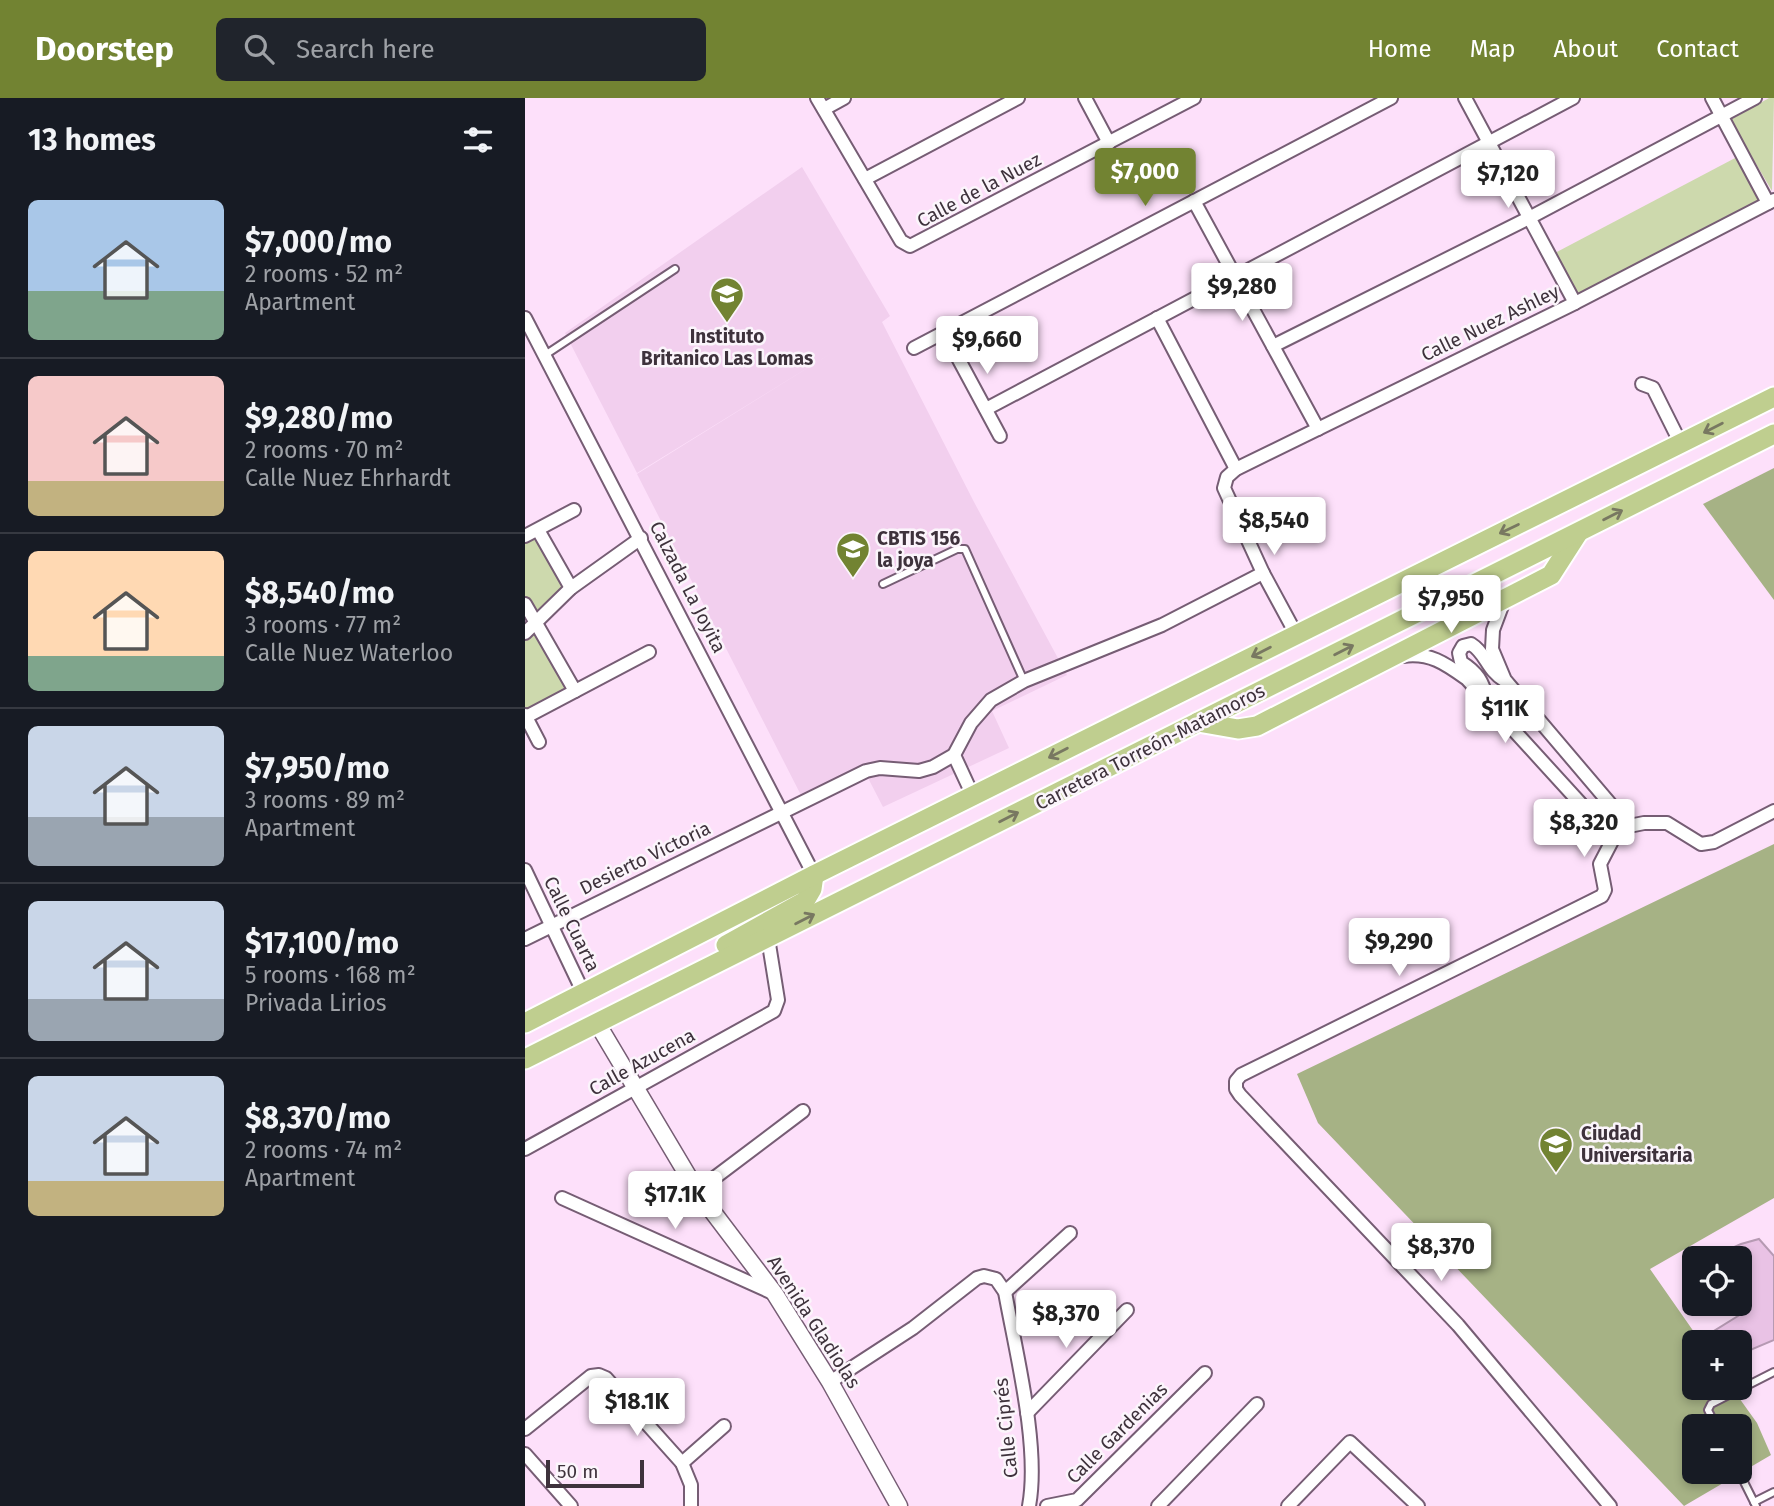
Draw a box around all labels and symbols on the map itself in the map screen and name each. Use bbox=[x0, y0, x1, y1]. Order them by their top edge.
street label: Calle de la Nuez bbox=[913, 148, 1045, 232]
pin: $7,000 bbox=[1088, 148, 1202, 208]
pin: $7,120 bbox=[1451, 150, 1565, 210]
pin: $9,280 bbox=[1185, 264, 1299, 323]
school or university icon: Instituto Britanico Las Lomas bbox=[708, 275, 746, 324]
street label: Calle Nuez Ashley bbox=[1417, 279, 1563, 366]
pin: $9,660 bbox=[930, 316, 1044, 376]
place label: Instituto Britanico Las Lomas bbox=[641, 325, 813, 370]
one-way arrow bbox=[1703, 421, 1724, 435]
pin: $8,540 bbox=[1217, 498, 1331, 557]
one-way arrow bbox=[1602, 507, 1622, 521]
street label: Calzada La Joyita bbox=[645, 517, 731, 657]
one-way arrow bbox=[1499, 523, 1520, 536]
place label: CBTIS 156 la joya bbox=[877, 527, 960, 572]
school or university icon: CBTIS 156 la joya bbox=[834, 530, 872, 579]
pin: $7,950 bbox=[1394, 575, 1508, 635]
one-way arrow bbox=[1333, 642, 1353, 656]
one-way arrow bbox=[1251, 645, 1272, 659]
street label: Carretera Torreón-Matamoros bbox=[1031, 679, 1269, 815]
pin: $11K bbox=[1464, 686, 1546, 745]
one-way arrow bbox=[1048, 747, 1069, 761]
pin: $8,320 bbox=[1527, 800, 1641, 859]
one-way arrow bbox=[998, 810, 1019, 824]
street label: Desierto Victoria bbox=[576, 816, 714, 900]
street label: Calle Cuarta bbox=[539, 873, 605, 975]
one-way arrow bbox=[794, 912, 815, 926]
pin: $9,290 bbox=[1342, 918, 1456, 978]
street label: Calle Azucena bbox=[585, 1023, 699, 1101]
place label: Ciudad Universitaria bbox=[1581, 1122, 1693, 1167]
school or university icon: Ciudad Universitaria bbox=[1537, 1125, 1575, 1174]
pin: $17.1K bbox=[618, 1172, 732, 1231]
pin: $8,370 bbox=[1384, 1224, 1498, 1283]
street label: Avenida Gladiolas bbox=[762, 1251, 866, 1393]
pin: $8,370 bbox=[1009, 1290, 1123, 1350]
street label: Calle Ciprés bbox=[989, 1377, 1023, 1479]
pin: $18.1K bbox=[580, 1378, 694, 1438]
street label: Calle Gardenias bbox=[1062, 1378, 1172, 1488]
scale bar bbox=[546, 1457, 644, 1489]

